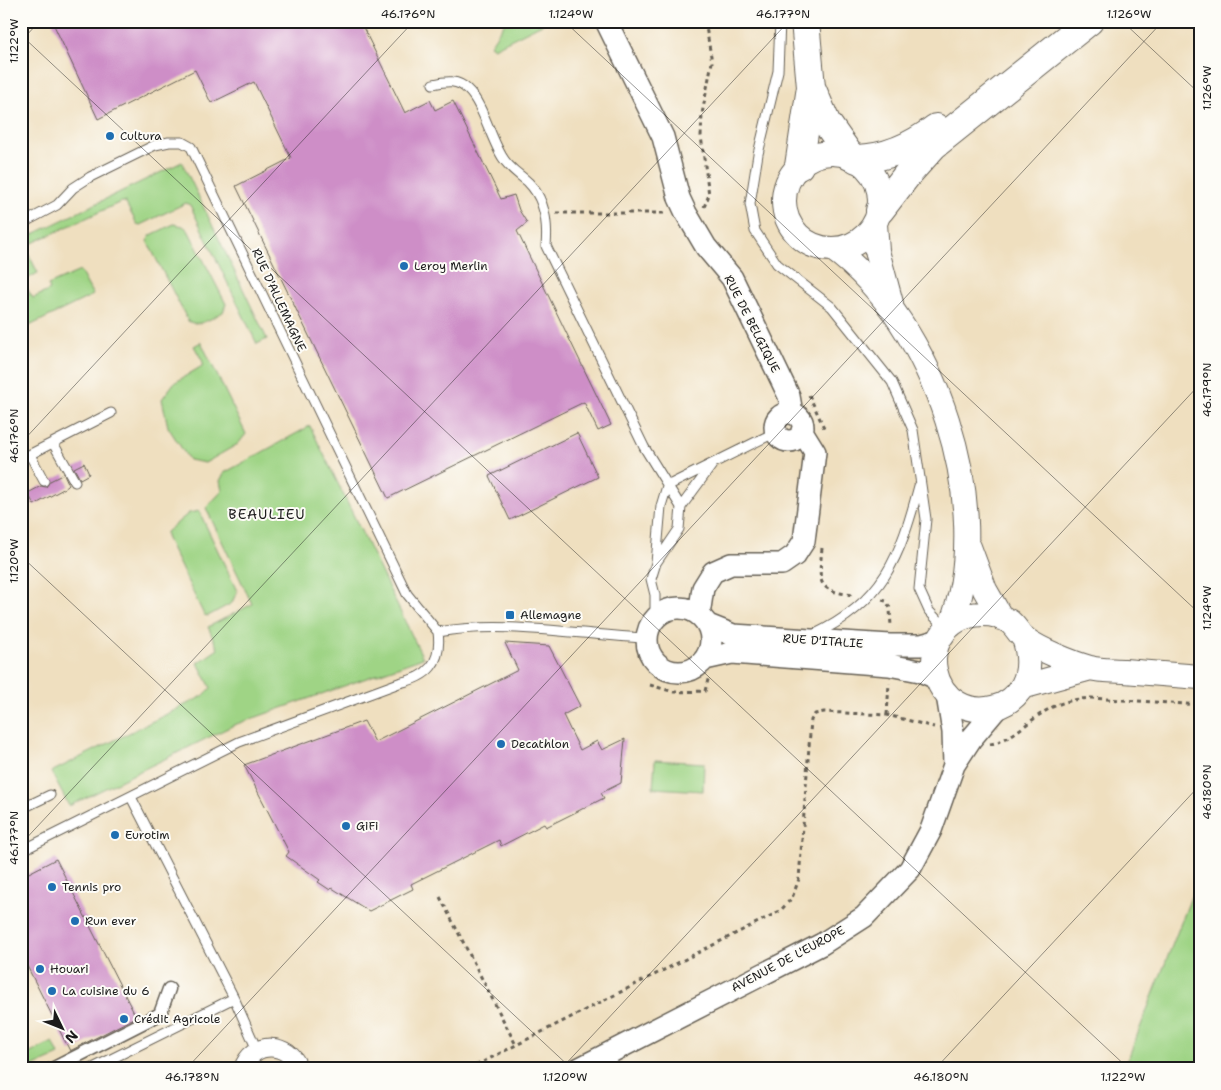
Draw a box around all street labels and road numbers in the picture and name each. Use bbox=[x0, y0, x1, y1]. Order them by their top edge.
street label: RUE D'ALLEMAGNE bbox=[248, 246, 310, 354]
street label: RUE DE BELGIQUE bbox=[720, 272, 784, 376]
street label: RUE D'ITALIE bbox=[782, 630, 864, 652]
street label: AVENUE DE L'EUROPE bbox=[728, 922, 848, 996]

